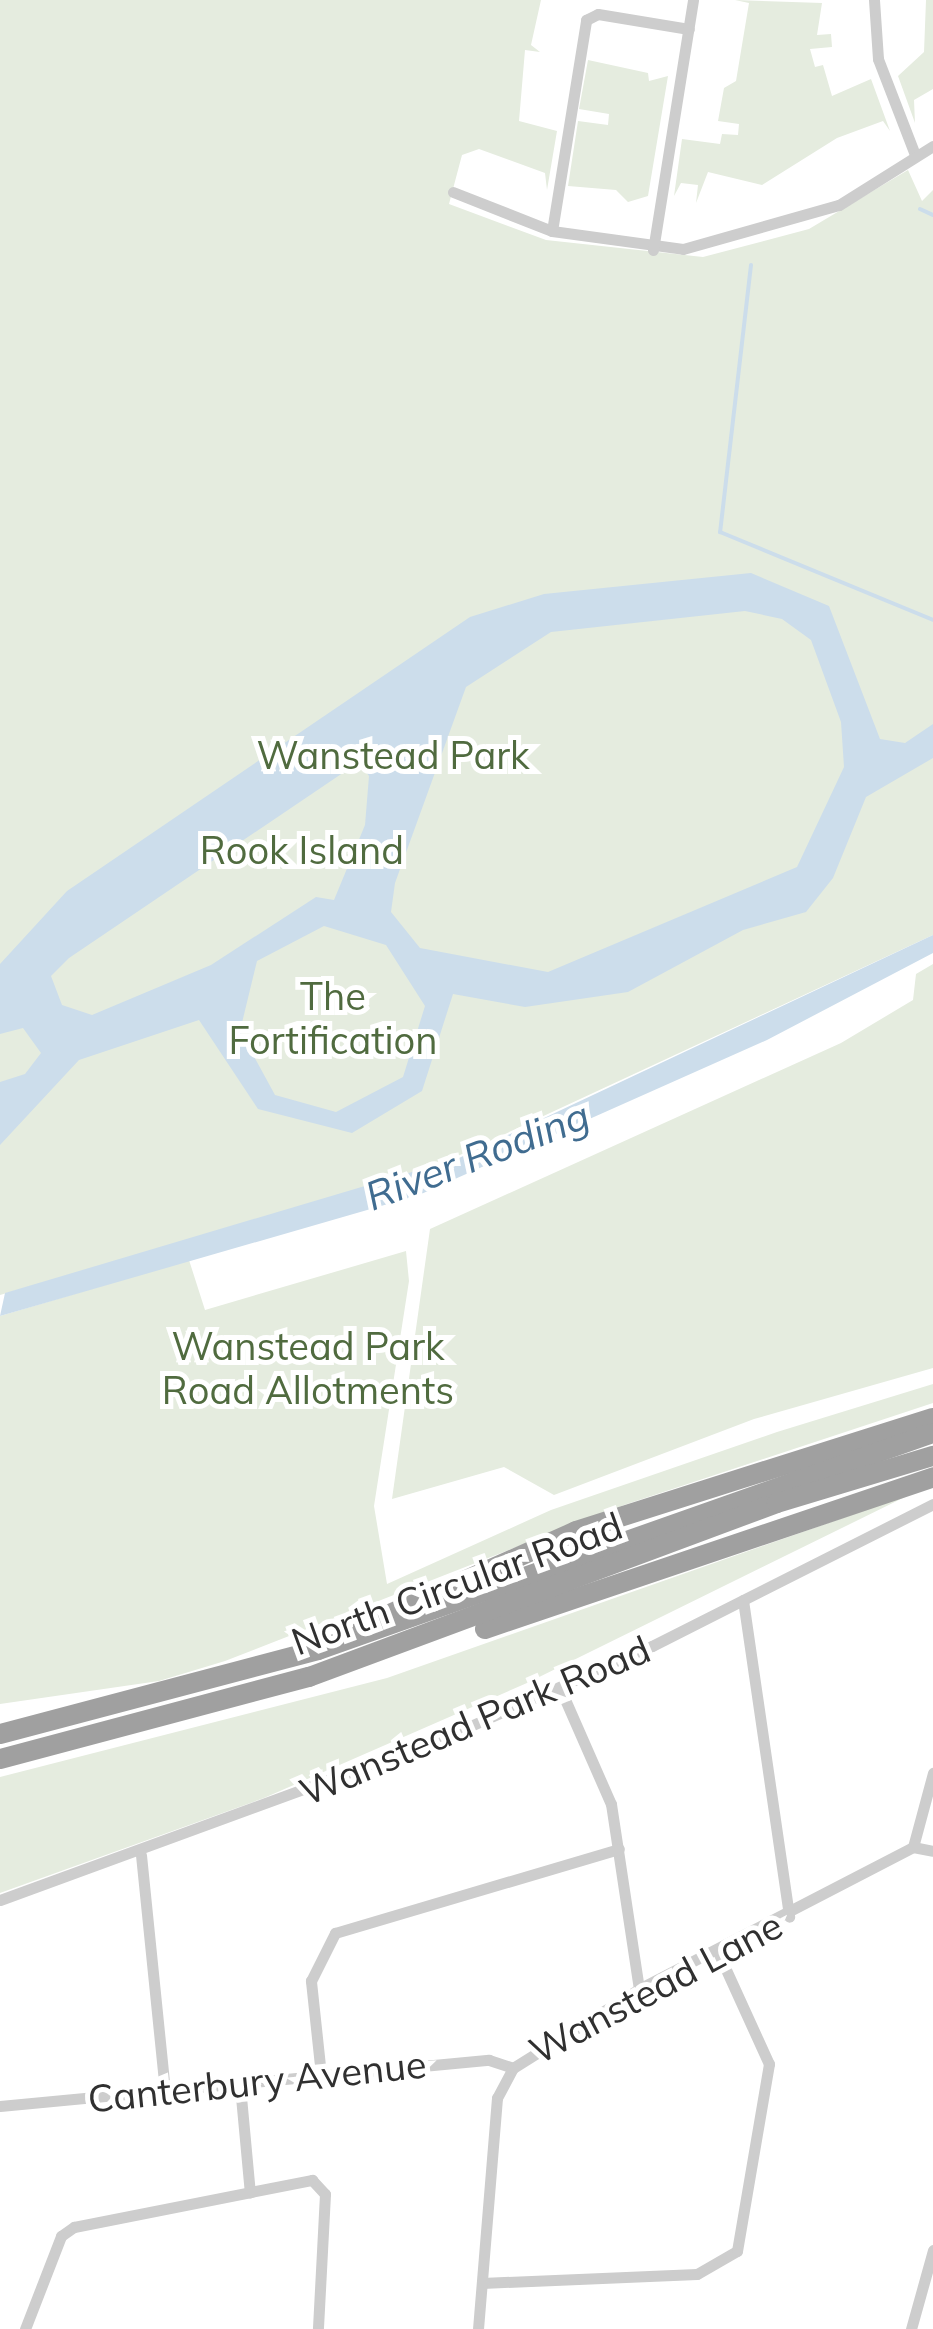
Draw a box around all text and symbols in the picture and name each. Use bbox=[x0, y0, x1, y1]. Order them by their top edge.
park label: Wanstead Park bbox=[256, 733, 530, 779]
park label: Rook Island bbox=[200, 828, 404, 874]
park label: The Fortification bbox=[228, 974, 438, 1064]
water label: River Roding bbox=[358, 1090, 596, 1220]
park label: Wanstead Park Road Allotments bbox=[162, 1324, 454, 1414]
street label: North Circular Road bbox=[286, 1503, 628, 1665]
street label: Wanstead Park Road bbox=[293, 1627, 657, 1815]
street label: Wanstead Lane bbox=[522, 1902, 790, 2074]
street label: Canterbury Avenue bbox=[85, 2042, 429, 2122]

